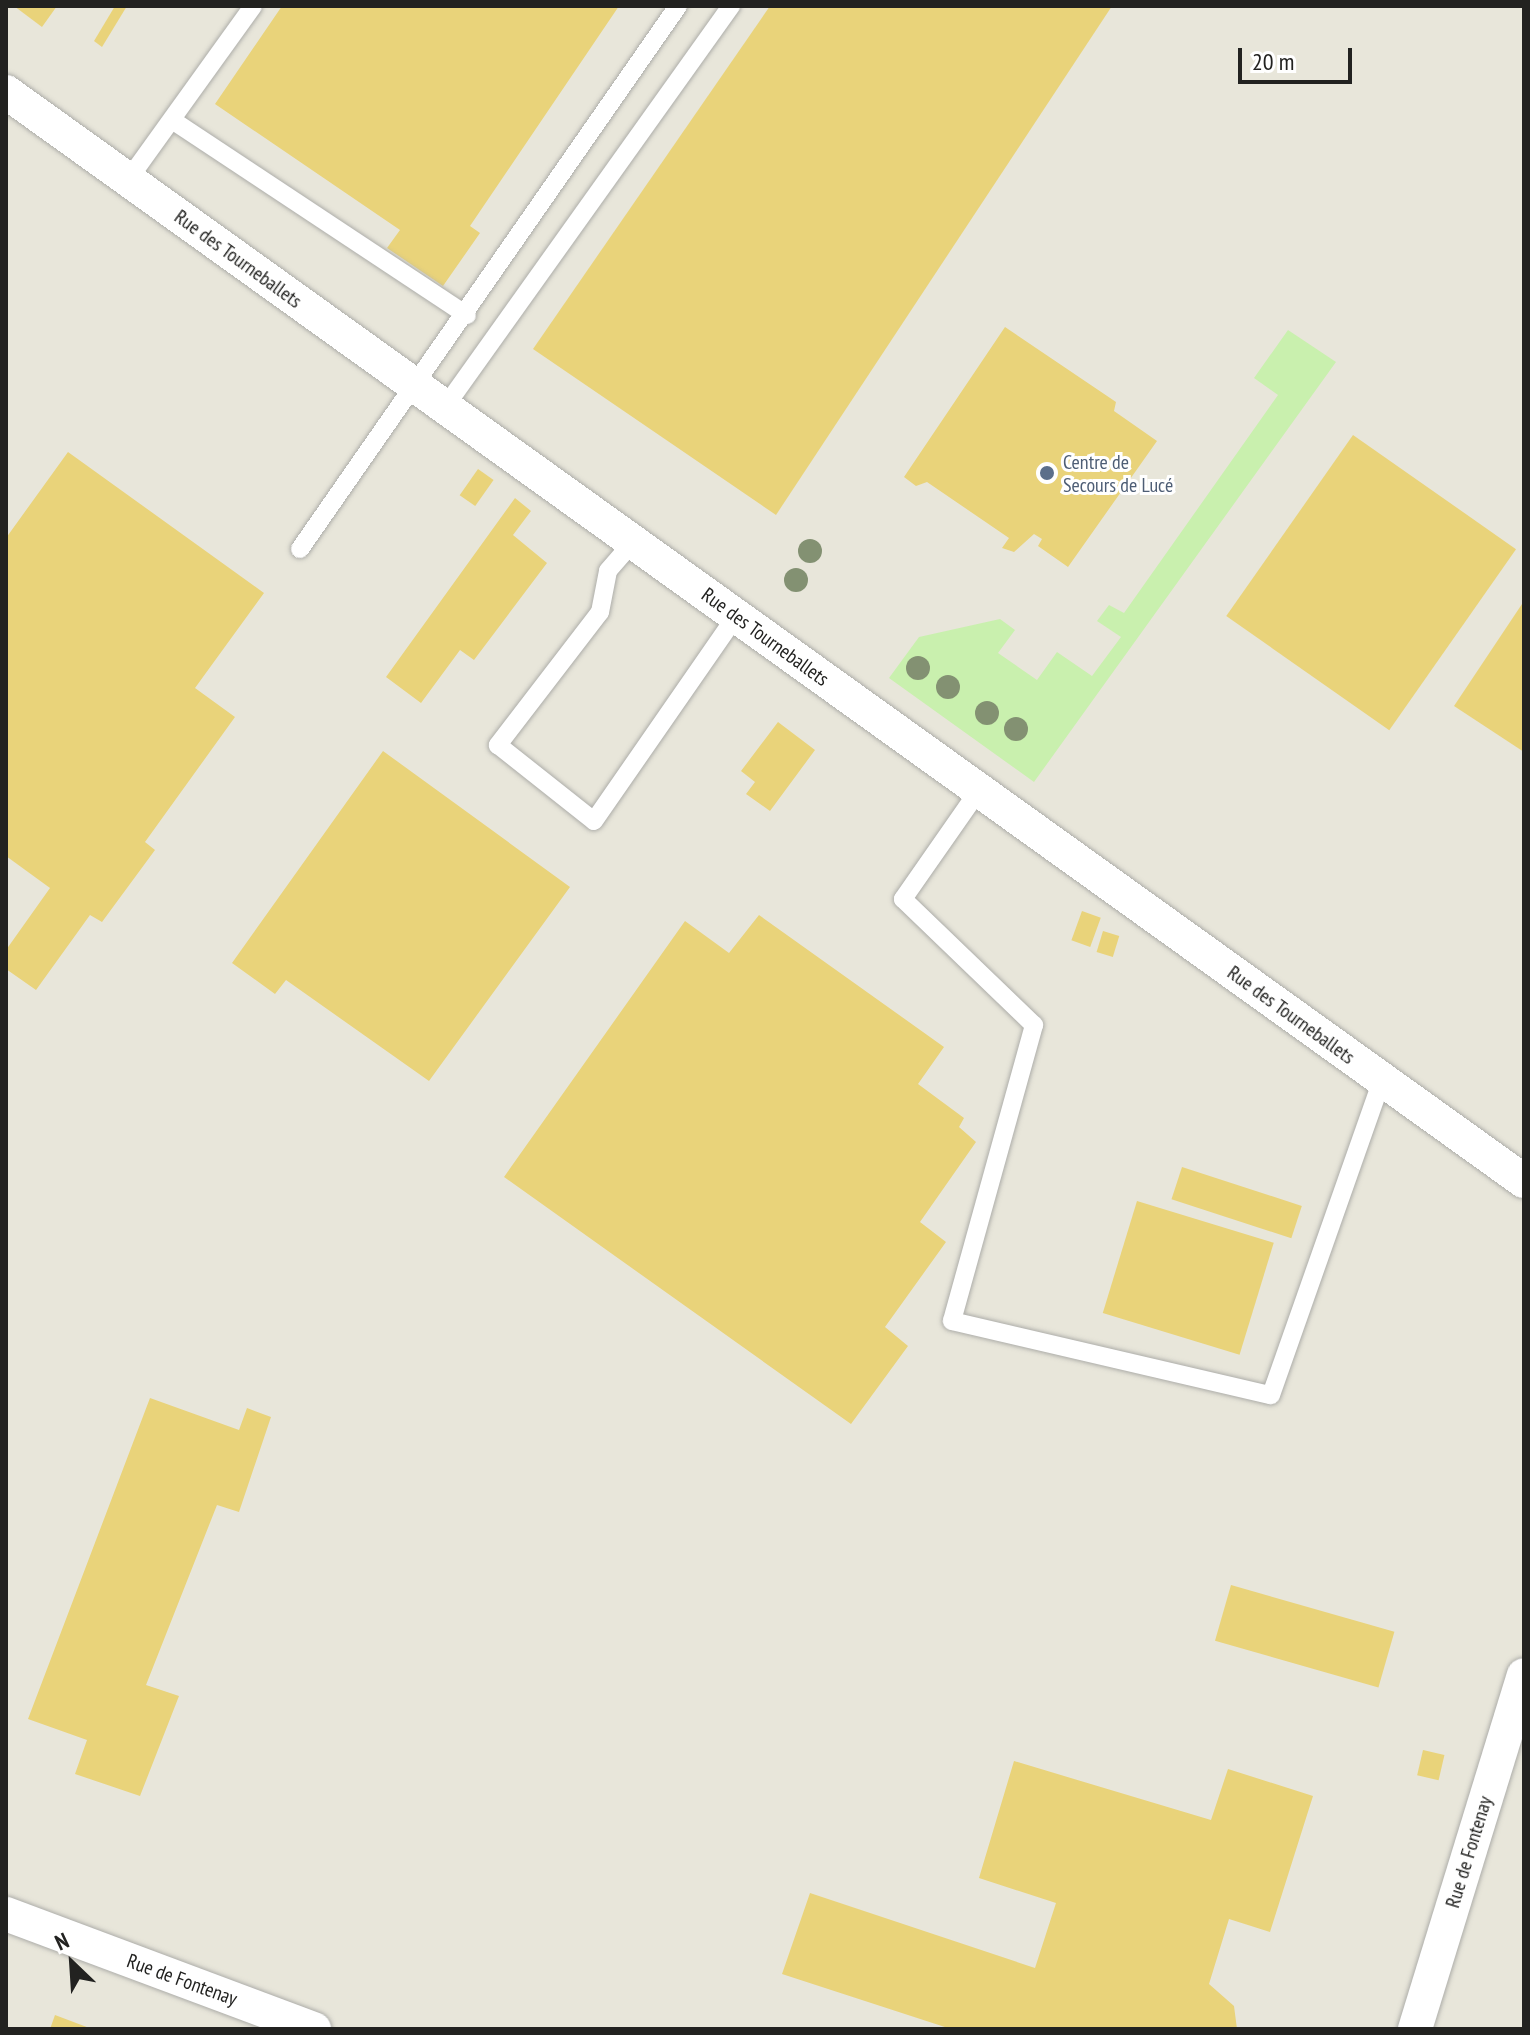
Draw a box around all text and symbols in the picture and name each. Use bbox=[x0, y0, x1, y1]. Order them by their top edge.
scale bar bbox=[1242, 32, 1356, 82]
text: 20 m bbox=[1252, 46, 1294, 77]
street label: Rue des Tourneballets bbox=[169, 205, 307, 313]
place label: Centre de Secours de Lucé bbox=[1063, 450, 1173, 497]
marker: Centre de Secours de Lucé bbox=[1038, 464, 1056, 482]
street label: Rue des Tourneballets bbox=[696, 583, 834, 691]
street label: Rue des Tourneballets bbox=[1222, 961, 1360, 1069]
street label: Rue de Fontenay bbox=[1441, 1793, 1497, 1911]
north arrow bbox=[32, 1923, 112, 2003]
text: N bbox=[51, 1926, 73, 1956]
street label: Rue de Fontenay bbox=[124, 1949, 240, 2011]

